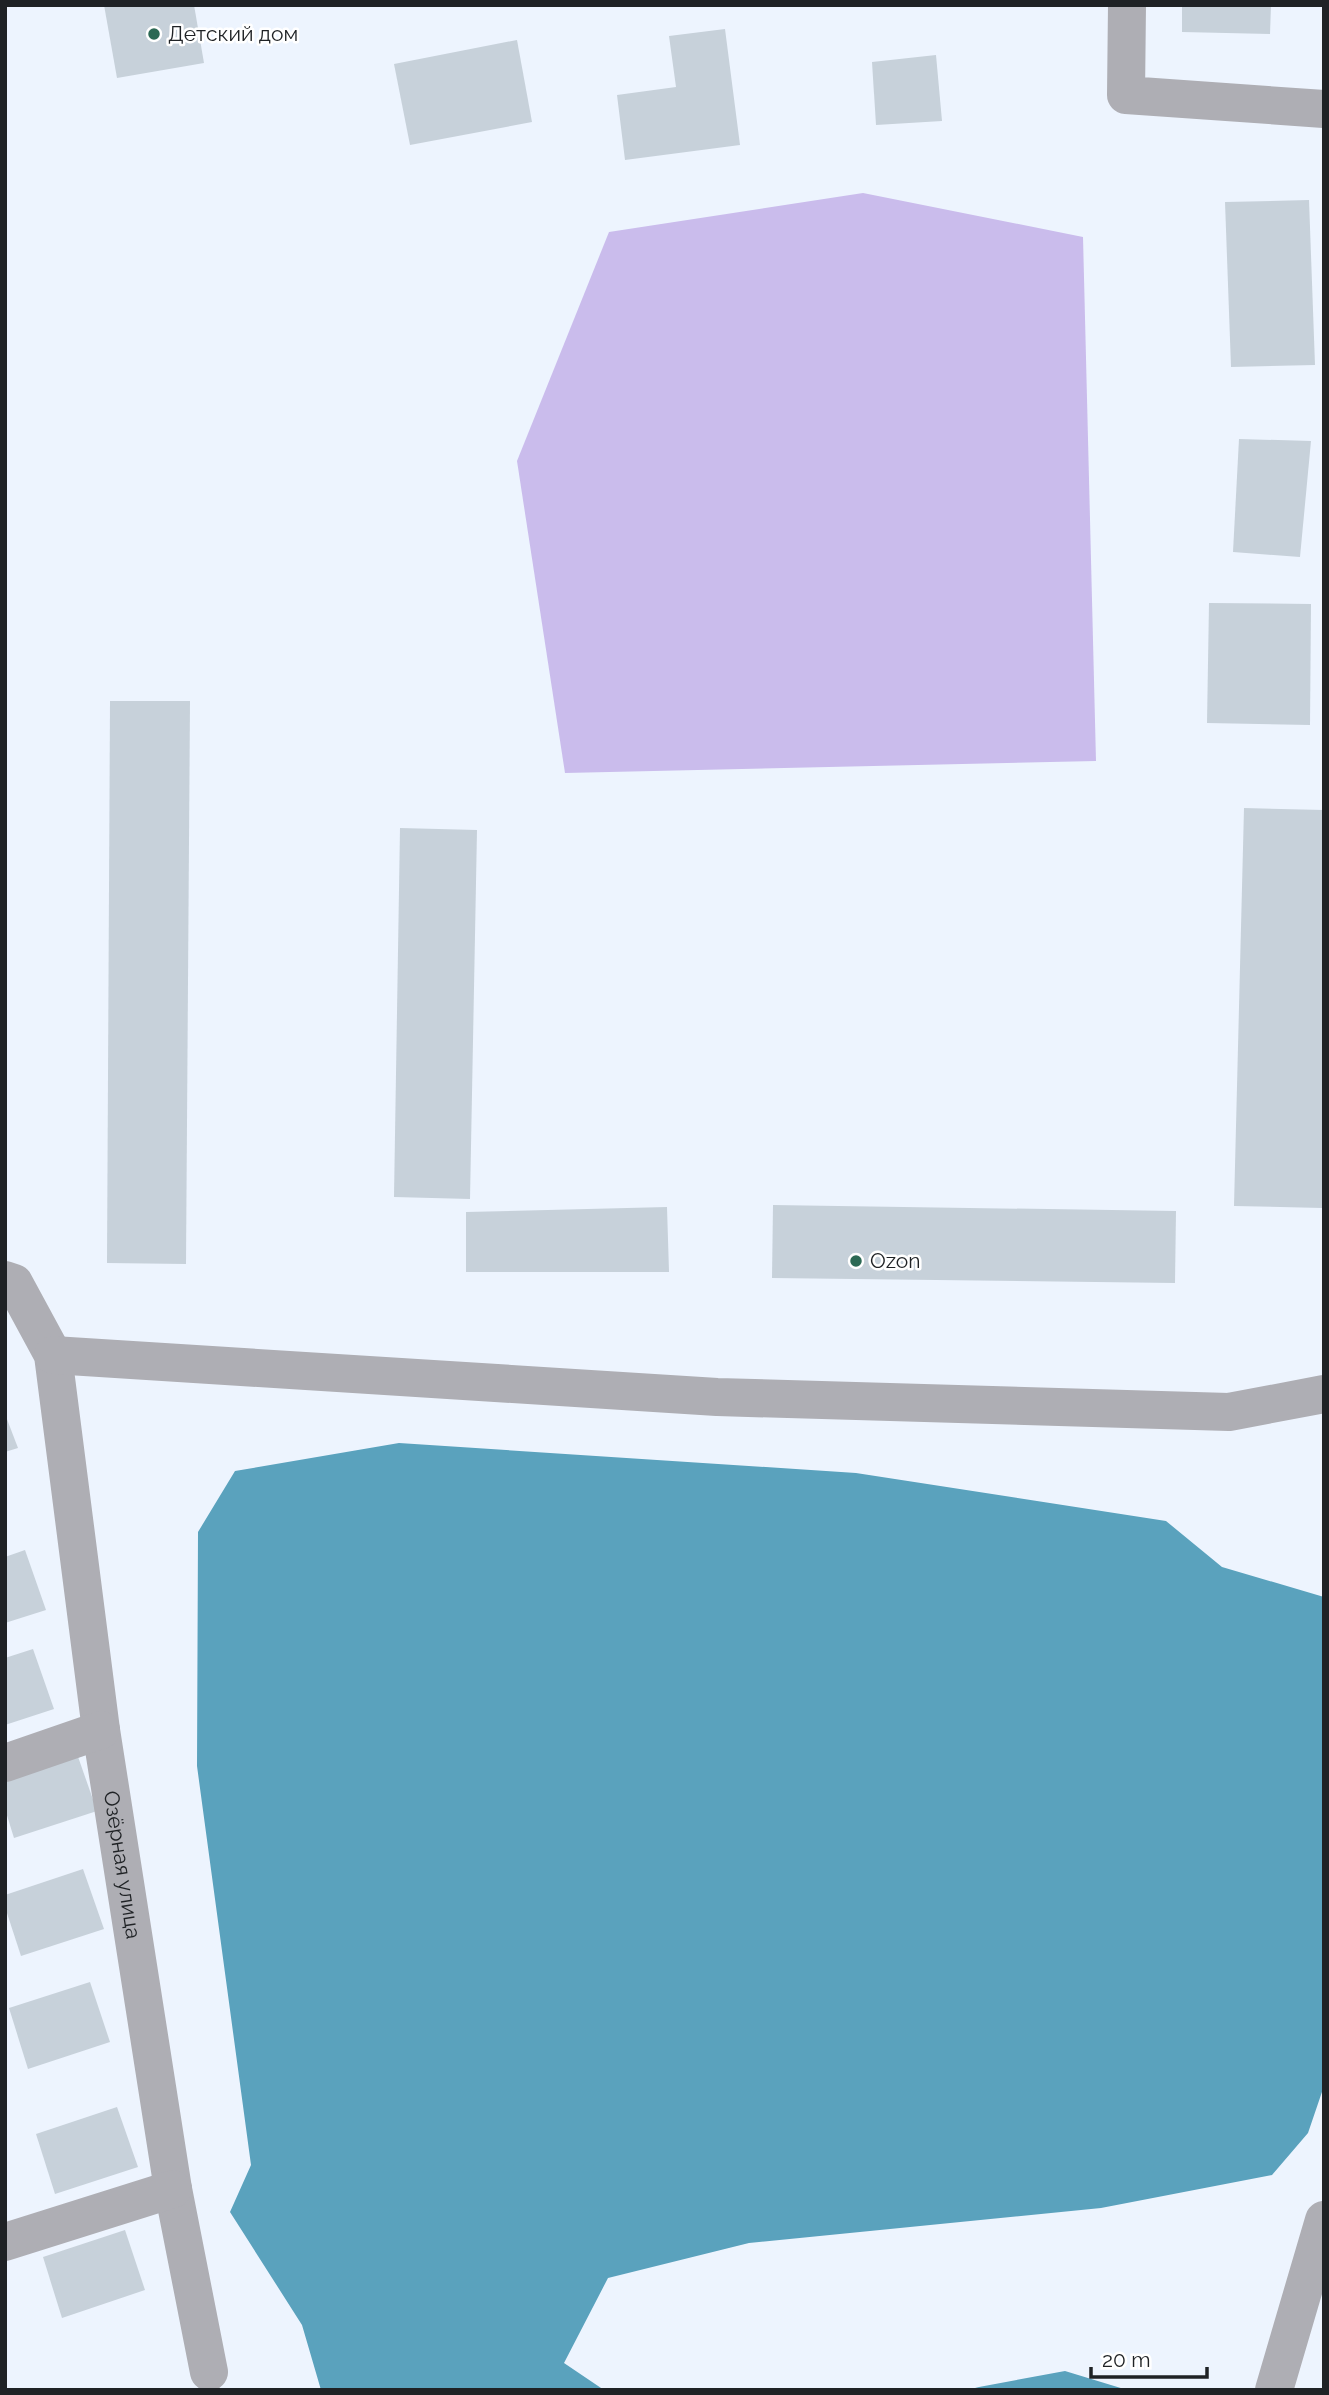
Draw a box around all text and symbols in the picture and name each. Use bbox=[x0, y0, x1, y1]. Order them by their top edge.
place label: Детский дом bbox=[168, 21, 298, 46]
marker: Детский дом bbox=[146, 26, 162, 42]
place label: Ozon bbox=[870, 1248, 921, 1273]
marker: Ozon bbox=[848, 1253, 864, 1269]
street label: Озёрная улица bbox=[99, 1789, 147, 1941]
scale bar bbox=[1091, 2336, 1206, 2380]
text: 20 m bbox=[1102, 2347, 1150, 2372]

